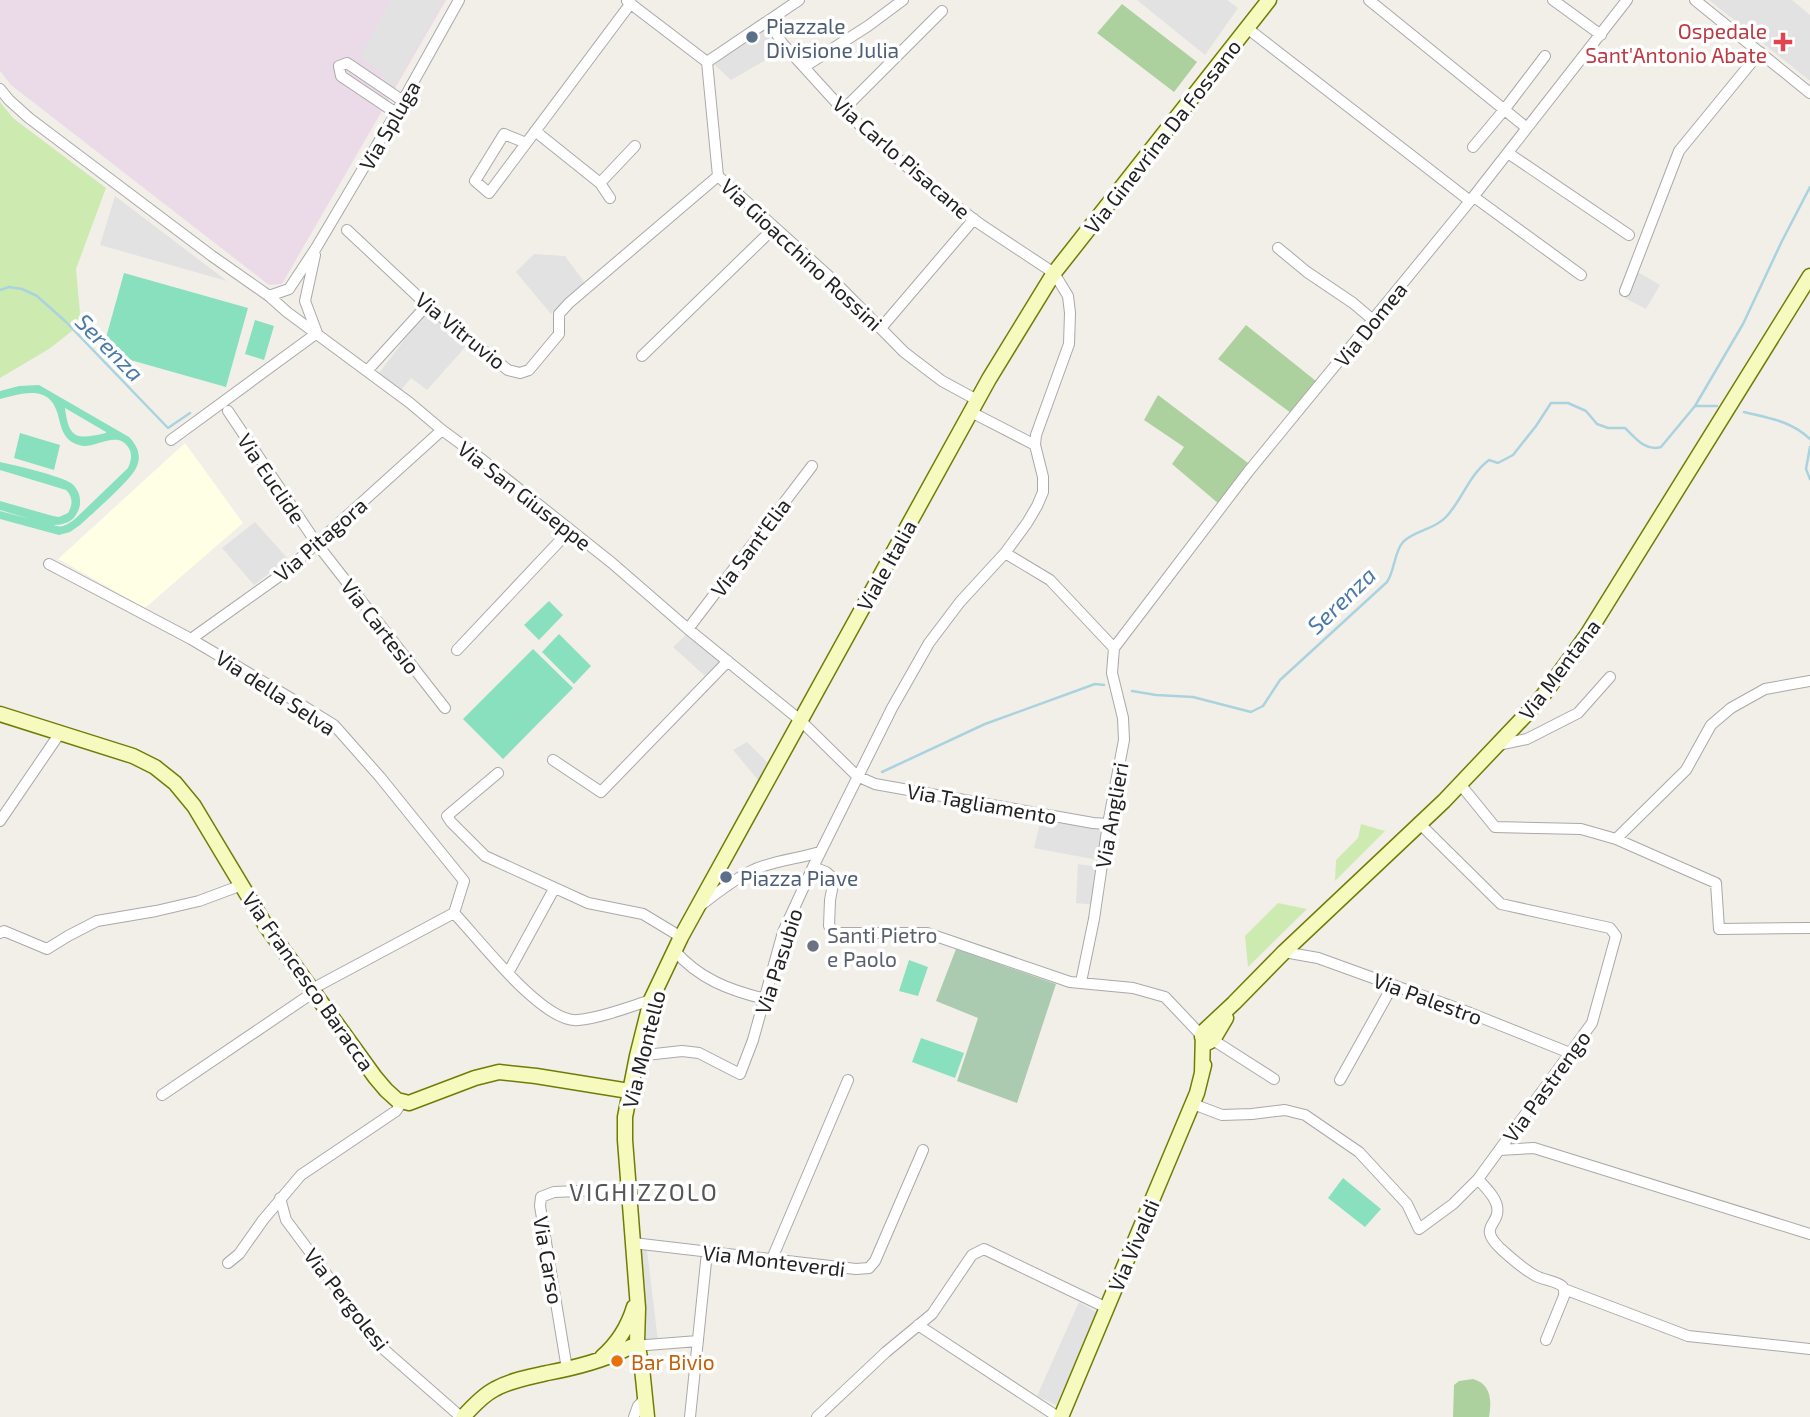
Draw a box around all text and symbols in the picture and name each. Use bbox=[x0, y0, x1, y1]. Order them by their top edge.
place label: Piazzale Divisione Julia bbox=[766, 13, 899, 62]
place label: Ospedale Sant'Antonio Abate bbox=[1585, 18, 1767, 67]
marker: Piazzale Divisione Julia bbox=[744, 29, 760, 45]
marker: Ospedale Sant'Antonio Abate bbox=[1773, 32, 1793, 52]
street label: Via Ginevrina Da Fossano bbox=[1078, 34, 1246, 238]
street label: Via Spluga bbox=[353, 76, 425, 174]
street label: Via Carlo Pisacane bbox=[828, 90, 976, 224]
street label: Via Gioacchino Rossini bbox=[716, 173, 888, 335]
street label: Via Domea bbox=[1328, 277, 1412, 371]
street label: Via Vitruvio bbox=[411, 286, 511, 374]
water label: Serenza bbox=[70, 307, 150, 387]
street label: Via Euclide bbox=[233, 428, 311, 528]
street label: Via San Giuseppe bbox=[453, 435, 597, 555]
street label: Via Pitagora bbox=[268, 492, 372, 586]
street label: Via Sant'Elia bbox=[705, 493, 795, 601]
street label: Viale Italia bbox=[851, 515, 921, 615]
water label: Serenza bbox=[1301, 561, 1381, 639]
street label: Via Cartesio bbox=[336, 574, 426, 678]
street label: Via Mentana bbox=[1513, 614, 1605, 724]
street label: Via della Selva bbox=[211, 644, 341, 740]
street label: Via Anglieri bbox=[1089, 760, 1133, 870]
street label: Via Tagliamento bbox=[905, 777, 1059, 829]
place label: Piazza Piave bbox=[740, 865, 858, 890]
marker: Piazza Piave bbox=[718, 869, 734, 885]
street label: Via Francesco Baracca bbox=[238, 887, 380, 1075]
street label: Via Pasubio bbox=[749, 905, 807, 1017]
place label: Santi Pietro e Paolo bbox=[827, 922, 937, 971]
marker: Santi Pietro e Paolo bbox=[805, 938, 821, 954]
street label: Via Palestro bbox=[1370, 967, 1486, 1029]
street label: Via Montello bbox=[616, 988, 670, 1110]
street label: Via Pastrengo bbox=[1497, 1025, 1595, 1147]
district label: VIGHIZZOLO bbox=[569, 1177, 719, 1206]
street label: Via Vivaldi bbox=[1102, 1195, 1164, 1295]
street label: Via Carso bbox=[529, 1214, 569, 1306]
street label: Via Monteverdi bbox=[701, 1239, 847, 1281]
street label: Via Pergolesi bbox=[299, 1243, 395, 1355]
place label: Bar Bivio bbox=[631, 1349, 715, 1374]
marker: Bar Bivio bbox=[609, 1353, 625, 1369]

